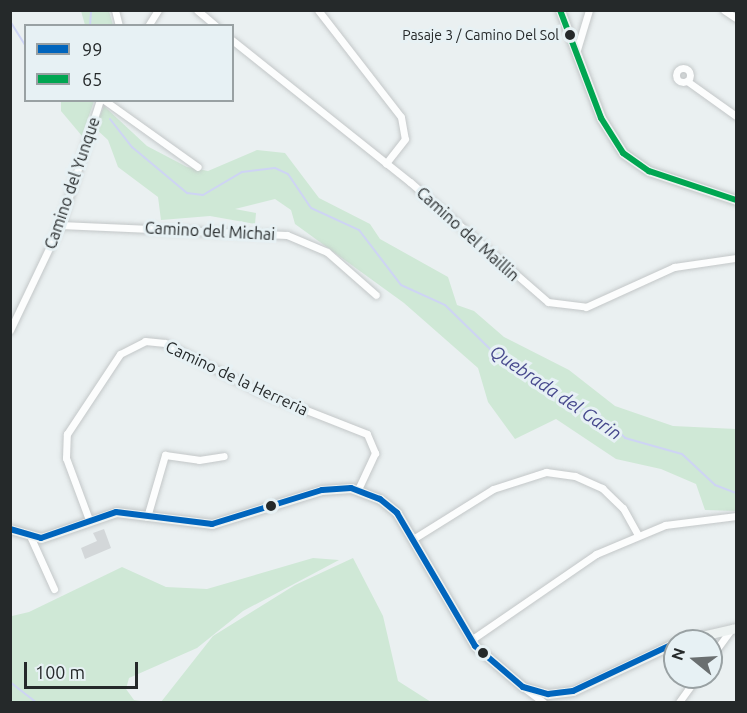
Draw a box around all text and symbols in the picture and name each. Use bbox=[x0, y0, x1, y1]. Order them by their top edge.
legend bbox=[24, 24, 234, 102]
place label: Pasaje 3 / Camino Del Sol bbox=[402, 27, 559, 43]
marker: Pasaje 3 / Camino Del Sol bbox=[564, 29, 576, 41]
text: 99 bbox=[82, 39, 102, 59]
text: 65 bbox=[82, 69, 102, 89]
street label: Camino del Yunque bbox=[40, 114, 104, 252]
street label: Camino del Maillin bbox=[413, 183, 523, 285]
street label: Camino del Michai bbox=[144, 218, 276, 244]
street label: Camino de la Herreria bbox=[163, 337, 311, 419]
water label: Quebrada del Garin bbox=[486, 340, 626, 444]
unlabelled marker bbox=[265, 500, 277, 512]
north arrow bbox=[663, 629, 723, 689]
text: N bbox=[667, 646, 688, 663]
unlabelled marker bbox=[477, 647, 489, 659]
scale bar bbox=[27, 650, 141, 688]
text: 100 m bbox=[35, 662, 85, 682]

